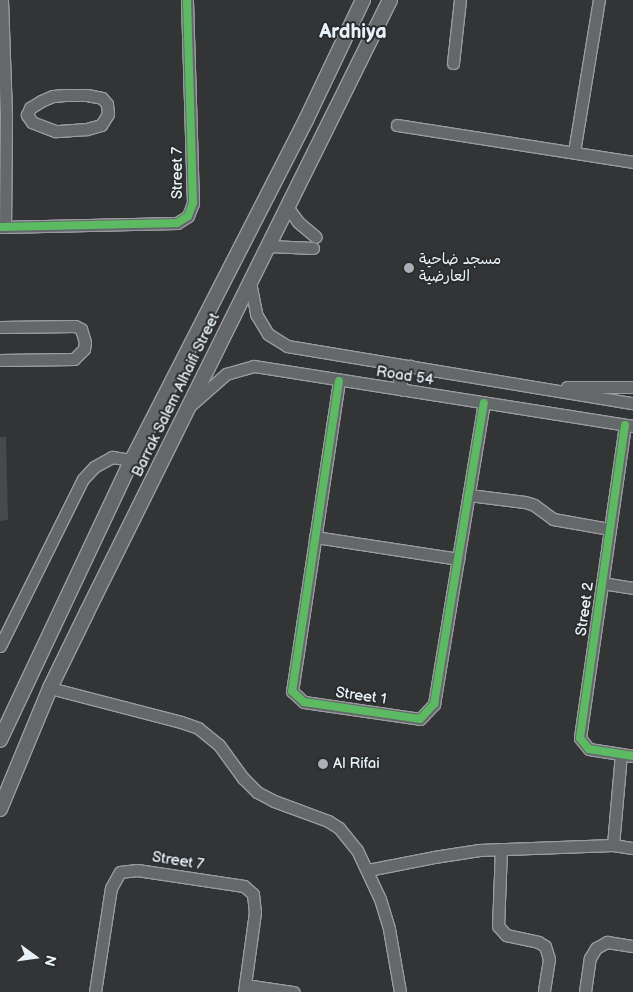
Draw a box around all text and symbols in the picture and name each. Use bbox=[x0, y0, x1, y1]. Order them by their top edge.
district label: Ardhiya bbox=[319, 20, 387, 44]
street label: Street 7 bbox=[169, 147, 187, 199]
place label: مسجد ضاحية العارضية bbox=[419, 250, 501, 285]
marker: مسجد ضاحية العارضية bbox=[403, 262, 415, 274]
street label: Barrak Salem Alhaifi Street bbox=[128, 310, 224, 480]
street label: Road 54 bbox=[375, 363, 435, 389]
street label: Street 2 bbox=[572, 581, 598, 637]
street label: Street 1 bbox=[334, 684, 388, 708]
place label: Al Rifai bbox=[333, 755, 380, 773]
marker: Al Rifai bbox=[317, 758, 329, 770]
street label: Street 7 bbox=[151, 848, 205, 874]
north arrow bbox=[10, 932, 60, 982]
text: N bbox=[41, 954, 60, 968]

